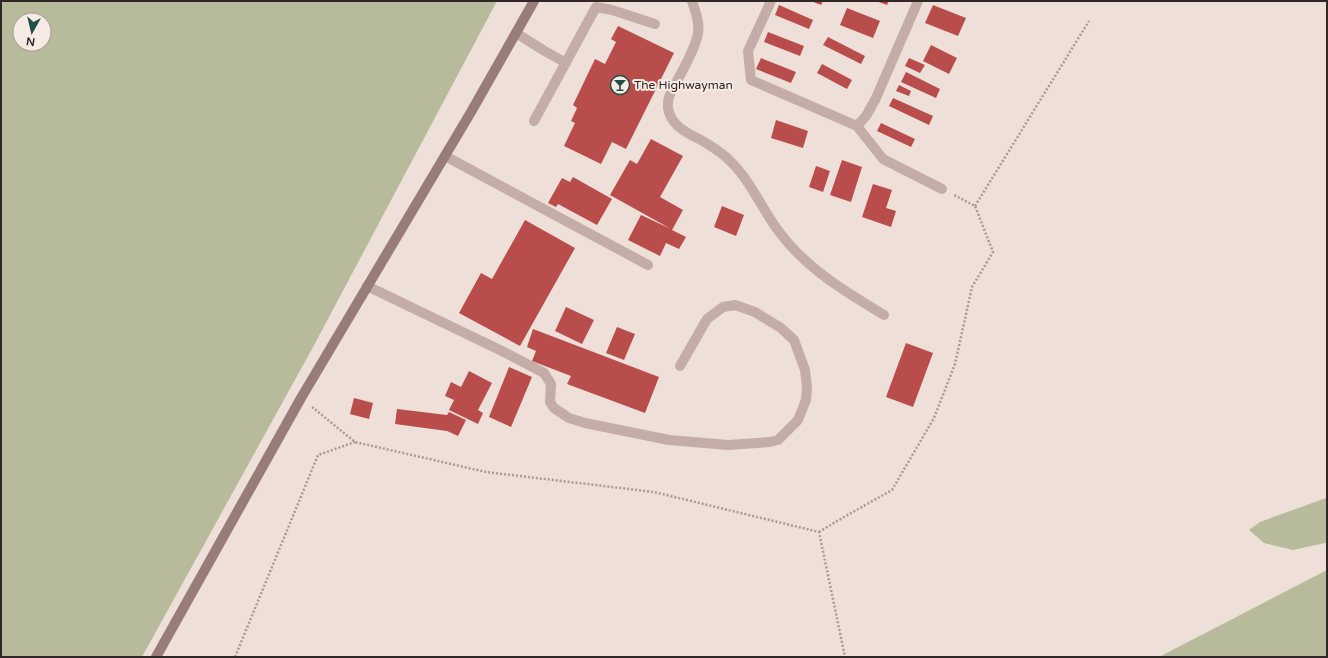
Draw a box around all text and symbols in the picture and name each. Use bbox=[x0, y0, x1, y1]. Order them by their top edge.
north arrow bbox=[12, 12, 52, 52]
text: N bbox=[25, 34, 36, 48]
bar icon: The Highwayman bbox=[609, 74, 631, 96]
place label: The Highwayman bbox=[634, 78, 733, 92]

